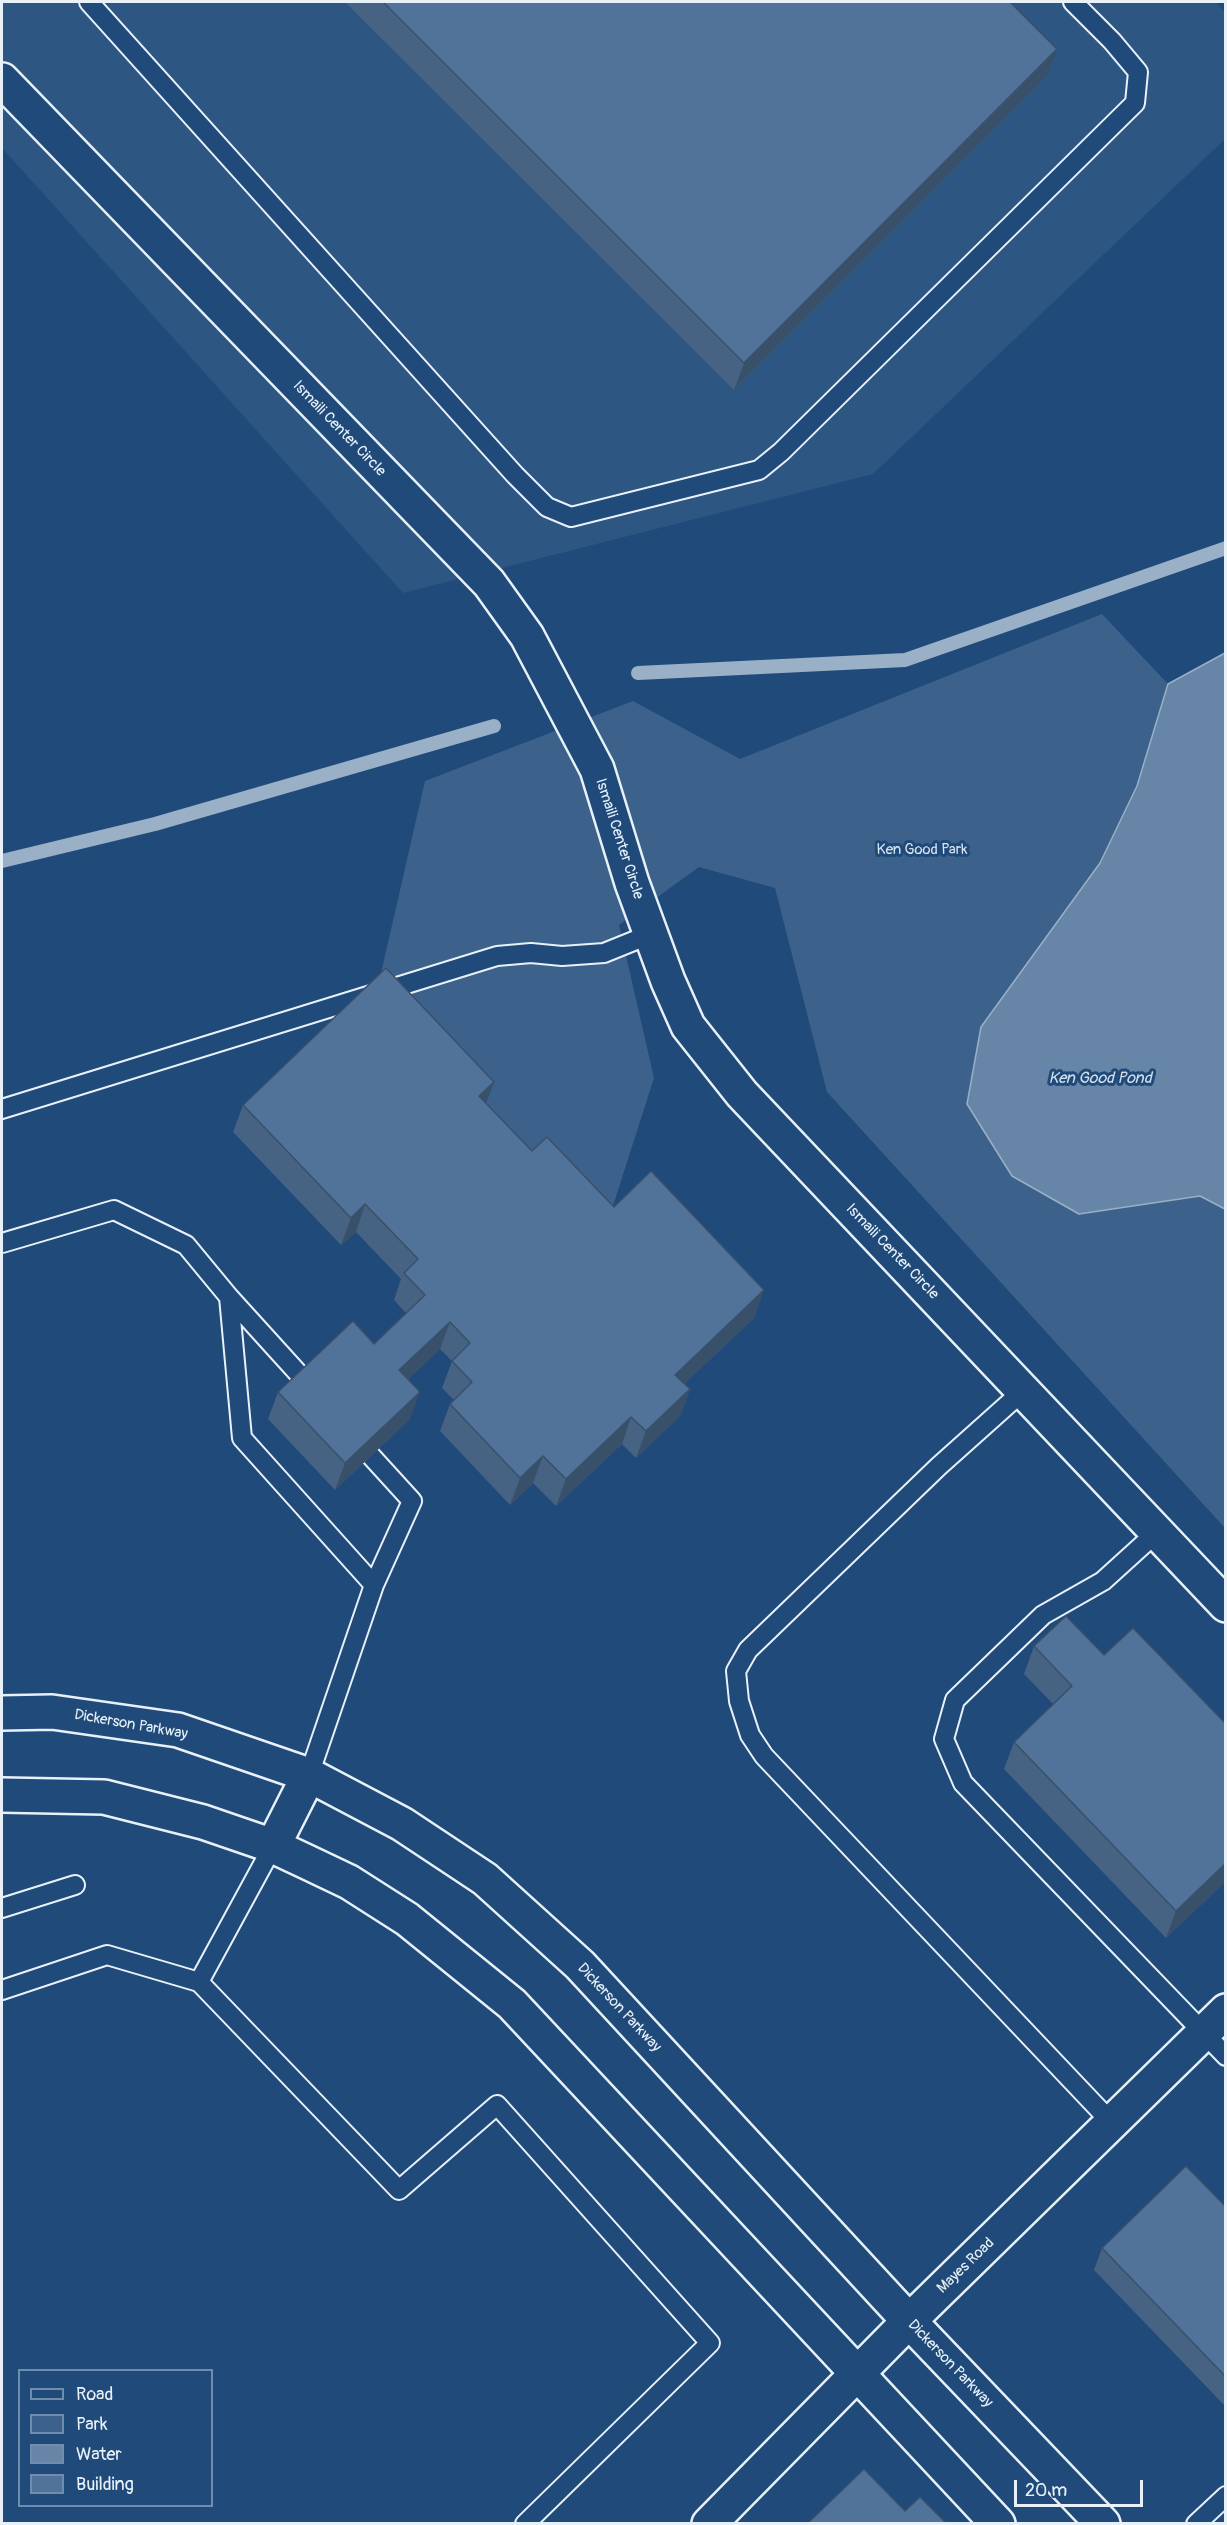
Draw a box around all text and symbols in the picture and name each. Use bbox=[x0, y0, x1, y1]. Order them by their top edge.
street label: Ismaili Center Circle bbox=[289, 377, 389, 481]
street label: Ismaili Center Circle bbox=[591, 776, 647, 902]
park label: Ken Good Park bbox=[877, 841, 967, 859]
water label: Ken Good Pond bbox=[1048, 1069, 1152, 1089]
street label: Ismaili Center Circle bbox=[842, 1200, 942, 1304]
street label: Dickerson Parkway bbox=[73, 1706, 189, 1744]
street label: Dickerson Parkway bbox=[573, 1960, 665, 2056]
street label: Mayes Road bbox=[934, 2234, 998, 2298]
street label: Dickerson Parkway bbox=[904, 2316, 996, 2412]
legend bbox=[18, 2369, 213, 2507]
text: Road bbox=[76, 2383, 113, 2406]
text: Park bbox=[76, 2413, 108, 2436]
text: Water bbox=[76, 2443, 122, 2466]
scale bar bbox=[1017, 2468, 1146, 2506]
text: Building bbox=[76, 2473, 134, 2496]
text: 20 m bbox=[1025, 2479, 1067, 2502]

